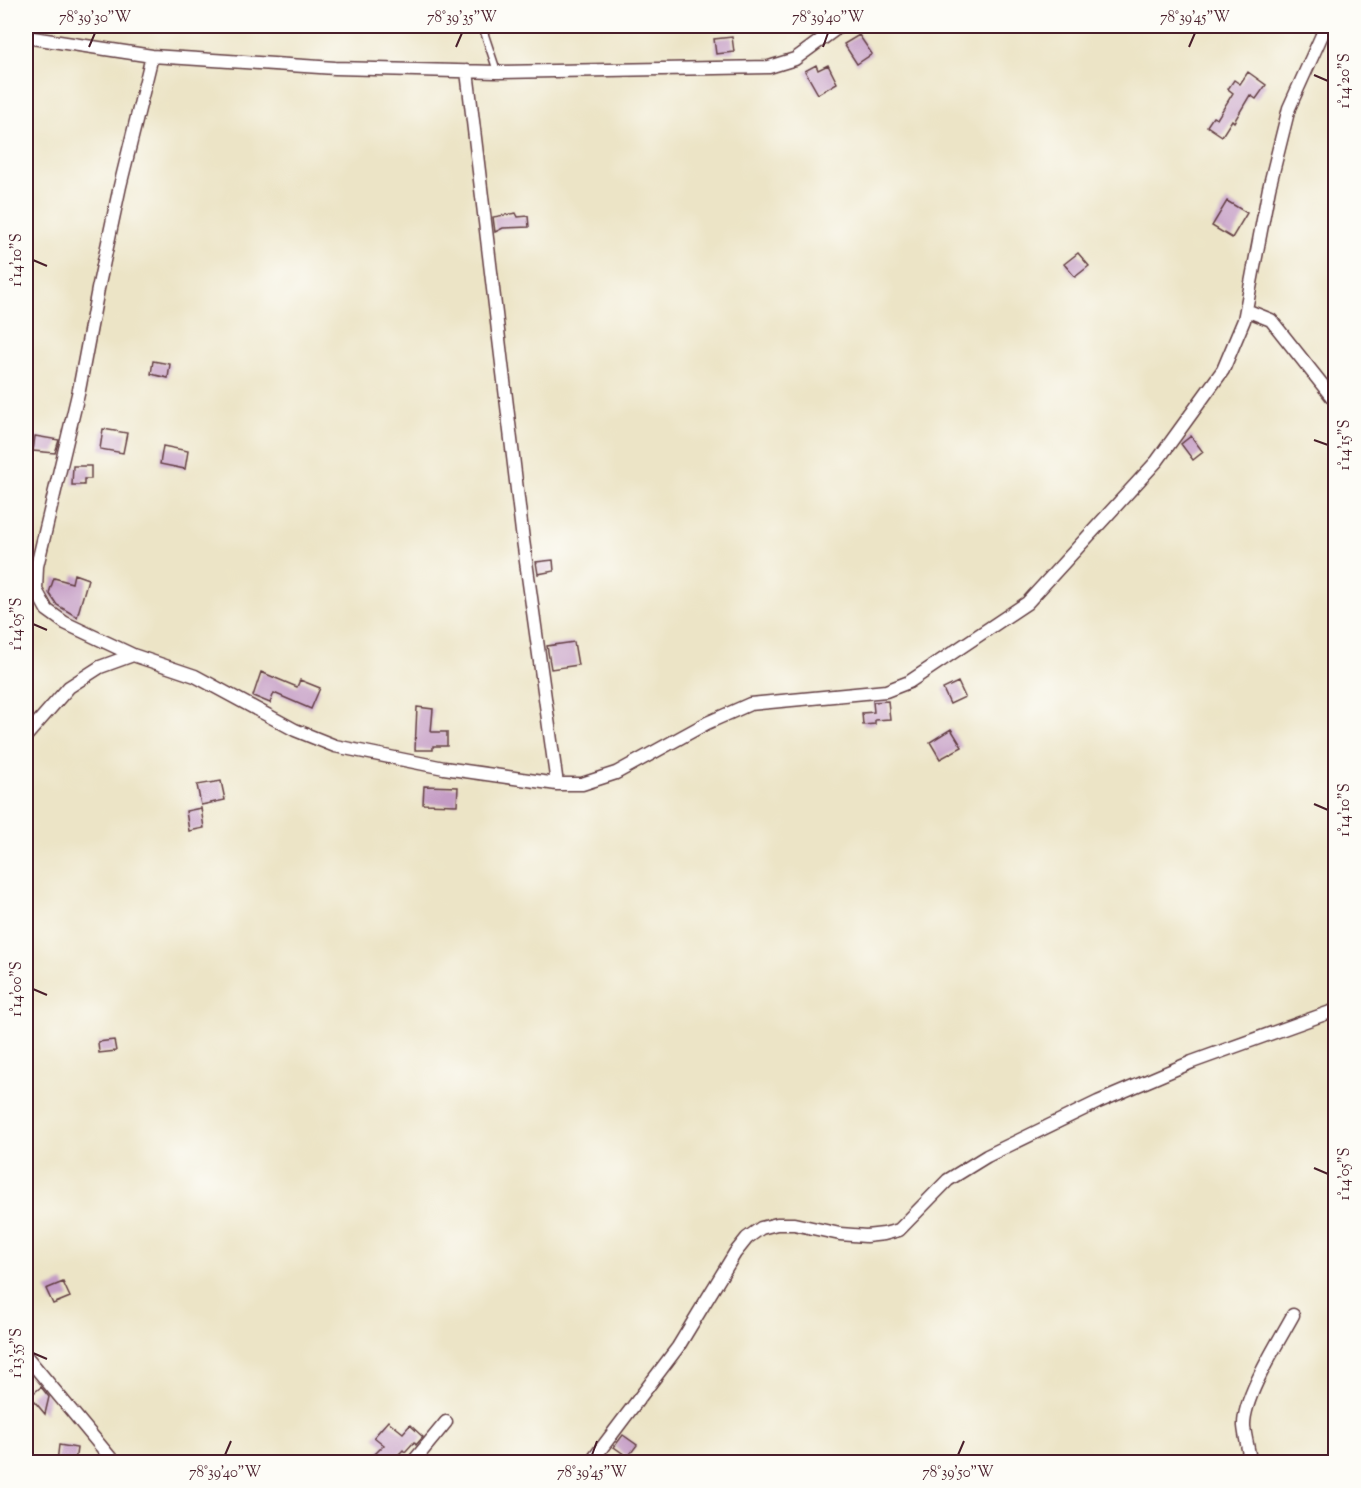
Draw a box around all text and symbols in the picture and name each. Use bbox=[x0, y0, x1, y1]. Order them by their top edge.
text: 78°39'30"W bbox=[59, 8, 131, 29]
text: 78°39'35"W bbox=[427, 8, 497, 29]
text: 78°39'40"W bbox=[792, 8, 864, 29]
text: 78°39'45"W bbox=[1160, 8, 1230, 29]
text: 1°14'20"S bbox=[1335, 53, 1356, 109]
text: 1°14'10"S bbox=[7, 233, 28, 287]
text: 1°14'15"S bbox=[1335, 419, 1356, 471]
text: 1°14'05"S bbox=[7, 597, 28, 651]
text: 1°14'10"S bbox=[1335, 783, 1356, 837]
text: 1°14'00"S bbox=[7, 961, 28, 1017]
text: 1°14'05"S bbox=[1335, 1147, 1356, 1201]
text: 1°13'55"S bbox=[7, 1328, 28, 1378]
text: 78°39'40"W bbox=[189, 1463, 261, 1484]
text: 78°39'45"W bbox=[557, 1463, 627, 1484]
text: 78°39'50"W bbox=[922, 1463, 994, 1484]

